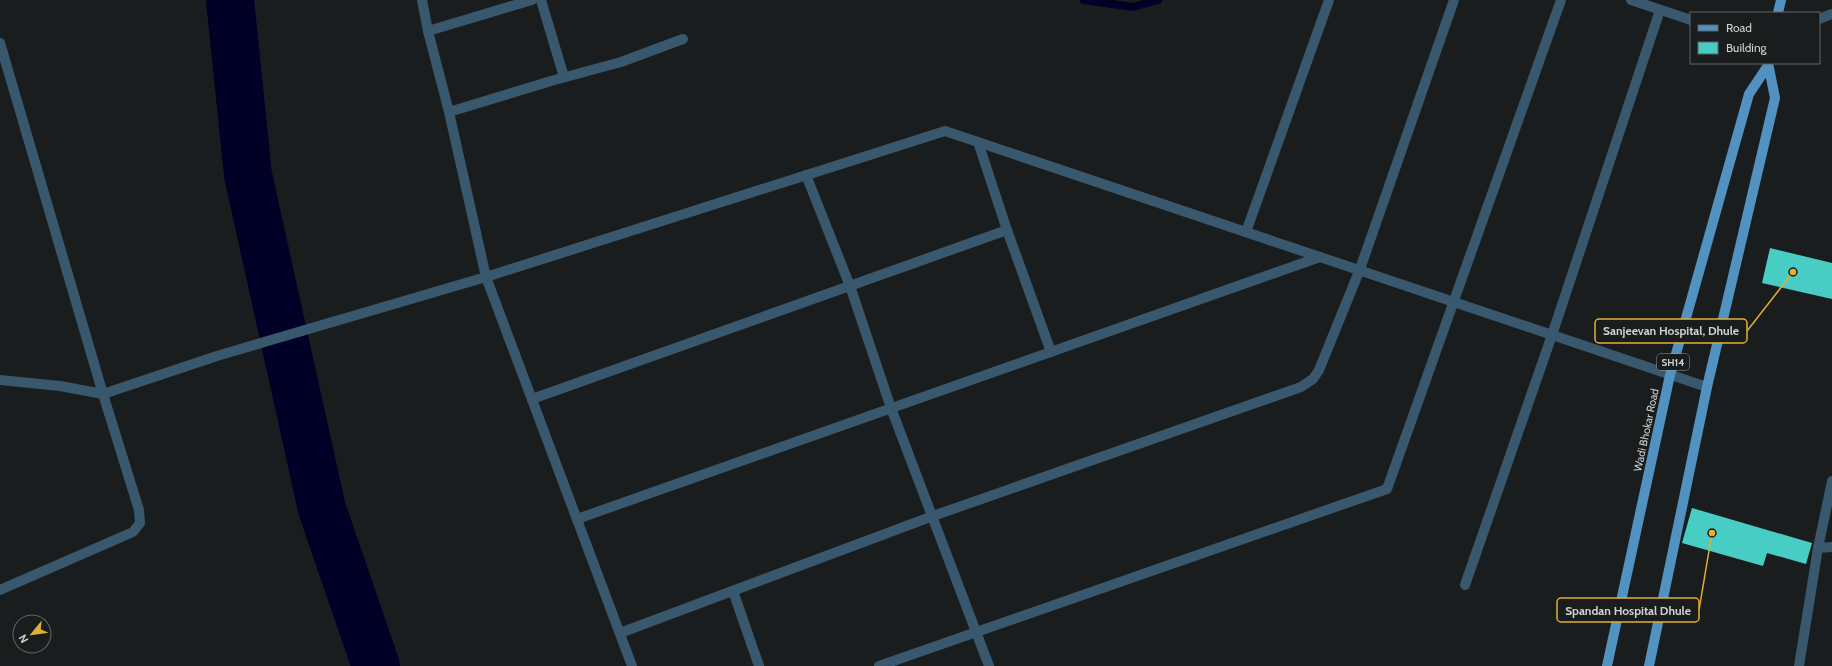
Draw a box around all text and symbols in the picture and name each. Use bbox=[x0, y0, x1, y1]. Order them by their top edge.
legend bbox=[1690, 12, 1820, 64]
text: Road bbox=[1726, 20, 1752, 35]
text: Building bbox=[1726, 40, 1768, 55]
callout: Sanjeevan Hospital, Dhule bbox=[1595, 319, 1747, 343]
text: Sanjeevan Hospital, Dhule bbox=[1603, 323, 1739, 338]
road number: SH14 bbox=[1657, 354, 1689, 370]
street label: Wadi Bhokar Road bbox=[1630, 387, 1662, 473]
callout: Spandan Hospital Dhule bbox=[1557, 598, 1699, 622]
text: Spandan Hospital Dhule bbox=[1565, 603, 1691, 618]
north arrow bbox=[12, 614, 52, 654]
text: N bbox=[15, 632, 31, 646]

